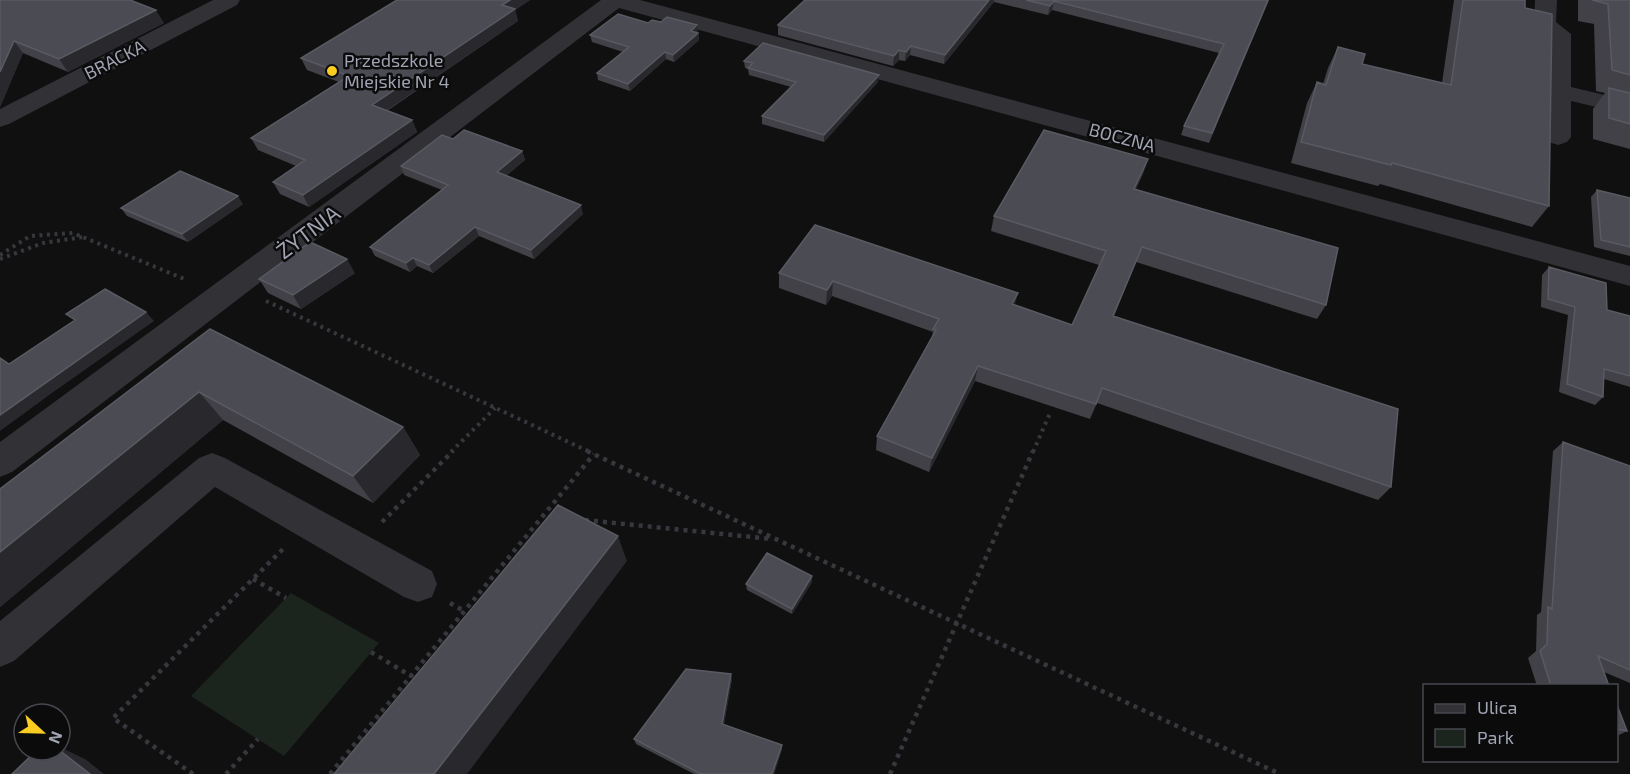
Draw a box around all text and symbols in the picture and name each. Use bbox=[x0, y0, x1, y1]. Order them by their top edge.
street label: BRACKA bbox=[80, 34, 149, 84]
place label: Przedszkole Miejskie Nr 4 bbox=[344, 49, 449, 92]
marker: Przedszkole Miejskie Nr 4 bbox=[325, 64, 339, 78]
street label: BOCZNA bbox=[1087, 118, 1158, 157]
street label: ŻYTNIA bbox=[271, 199, 345, 263]
legend bbox=[1423, 684, 1618, 762]
text: Ulica bbox=[1477, 696, 1517, 718]
north arrow bbox=[12, 702, 72, 762]
text: Park bbox=[1477, 726, 1514, 748]
text: N bbox=[45, 729, 67, 747]

